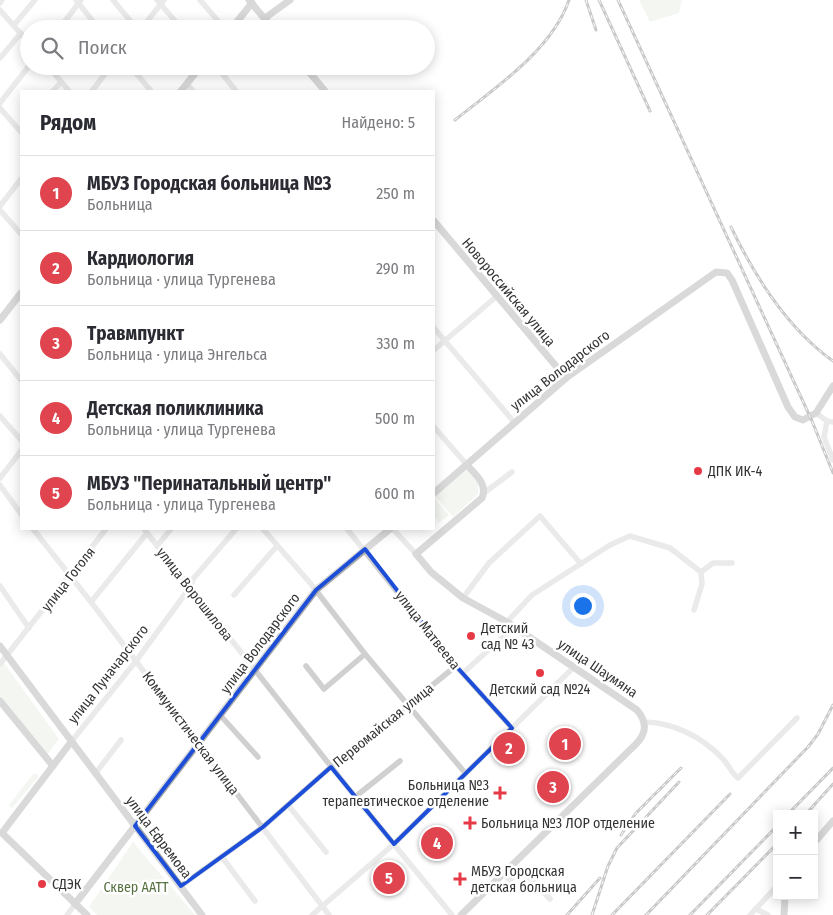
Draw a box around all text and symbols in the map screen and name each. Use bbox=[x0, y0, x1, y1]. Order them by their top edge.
search box bbox=[20, 20, 435, 75]
icon: search bbox=[38, 34, 66, 62]
text: Поиск bbox=[78, 36, 127, 59]
text: Рядом bbox=[40, 110, 96, 136]
text: Найдено: 5 bbox=[341, 113, 415, 132]
text: МБУЗ Городская больница №3 bbox=[87, 172, 332, 195]
text: 1 bbox=[53, 184, 59, 203]
text: 250 m bbox=[376, 184, 415, 203]
text: Больница bbox=[87, 195, 153, 214]
street label: Новороссийская улица bbox=[458, 235, 559, 350]
text: Кардиология bbox=[87, 247, 194, 270]
text: 2 bbox=[52, 259, 60, 278]
text: 290 m bbox=[376, 259, 415, 278]
text: Больница · улица Тургенева bbox=[87, 270, 276, 289]
text: Травмпункт bbox=[87, 322, 184, 345]
street label: улица Володарского bbox=[507, 326, 613, 414]
text: 3 bbox=[52, 334, 60, 353]
text: 330 m bbox=[376, 334, 415, 353]
text: Больница · улица Энгельса bbox=[87, 345, 267, 364]
text: Детская поликлиника bbox=[87, 397, 264, 420]
text: 4 bbox=[52, 409, 60, 428]
text: 500 m bbox=[375, 409, 415, 428]
text: Больница · улица Тургенева bbox=[87, 420, 276, 439]
place label: ДПК ИК-4 bbox=[707, 463, 763, 480]
marker: ДПК ИК-4 bbox=[692, 465, 704, 477]
text: МБУЗ "Перинатальный центр" bbox=[87, 472, 331, 495]
text: 5 bbox=[52, 484, 60, 503]
text: 600 m bbox=[374, 484, 415, 503]
text: Больница · улица Тургенева bbox=[87, 495, 276, 514]
street label: улица Гоголя bbox=[38, 544, 99, 615]
street label: улица Ворошилова bbox=[153, 544, 236, 645]
street label: улица Матвеева bbox=[392, 588, 464, 673]
street label: улица Володарского bbox=[217, 590, 304, 697]
your location bbox=[570, 593, 596, 619]
place label: Детский сад № 43 bbox=[480, 620, 534, 653]
street label: улица Луначарского bbox=[65, 622, 152, 727]
marker: Детский сад № 43 bbox=[465, 630, 477, 642]
street label: улица Шаумяна bbox=[555, 636, 641, 701]
marker: Детский сад №24 bbox=[534, 667, 546, 679]
street label: Коммунистическая улица bbox=[139, 668, 243, 799]
street label: Первомайская улица bbox=[330, 680, 437, 771]
place label: Детский сад №24 bbox=[489, 681, 590, 698]
pin: 1 bbox=[549, 725, 581, 763]
pin: 2 bbox=[493, 729, 525, 767]
pin: 3 bbox=[537, 768, 569, 806]
place label: Больница №3 терапевтическое отделение bbox=[323, 777, 489, 810]
marker: Больница №3 терапевтическое отделение bbox=[493, 786, 507, 800]
street label: улица Ефремова bbox=[122, 793, 195, 882]
map controls bbox=[773, 810, 818, 900]
button: + bbox=[773, 810, 818, 855]
place label: Больница №3 ЛОР отделение bbox=[481, 815, 655, 832]
marker: Больница №3 ЛОР отделение bbox=[463, 816, 477, 830]
pin: 4 bbox=[421, 824, 453, 862]
button: − bbox=[773, 855, 818, 900]
pin: 5 bbox=[373, 859, 405, 897]
place label: МБУЗ Городская детская больница bbox=[471, 863, 577, 896]
marker: МБУЗ Городская детская больница bbox=[453, 872, 467, 886]
place label: СДЭК bbox=[52, 876, 82, 893]
marker: СДЭК bbox=[36, 878, 48, 890]
park label: Сквер ААТТ bbox=[103, 879, 169, 896]

